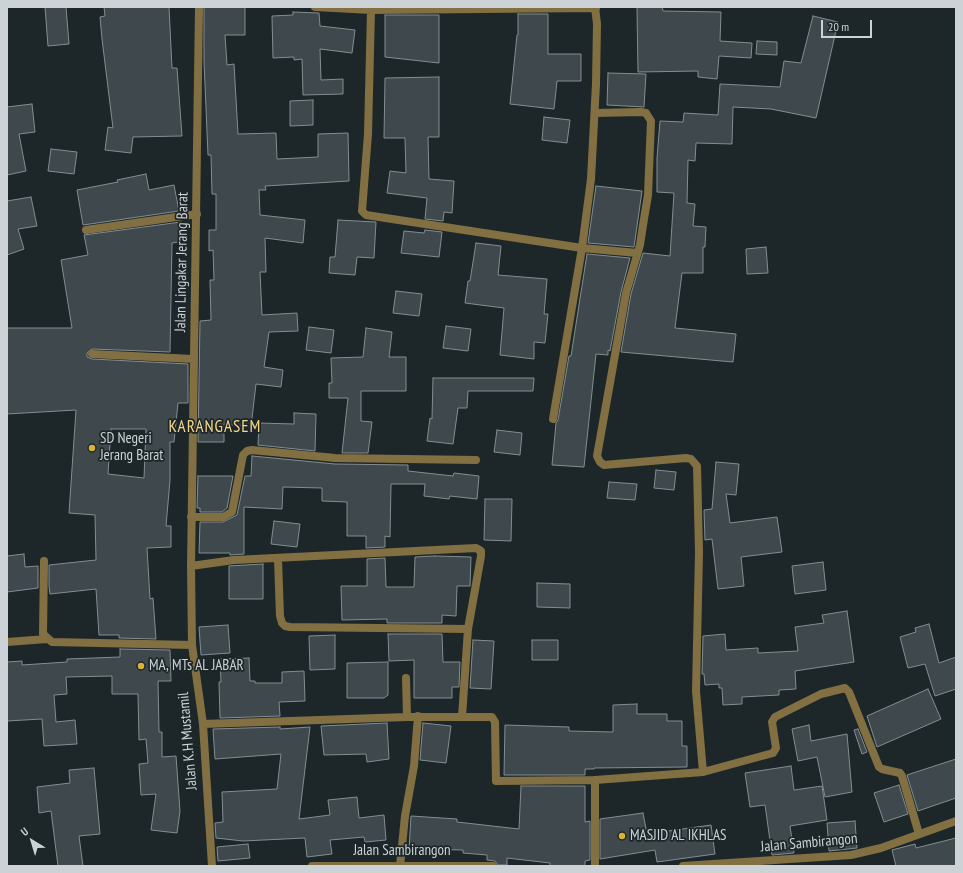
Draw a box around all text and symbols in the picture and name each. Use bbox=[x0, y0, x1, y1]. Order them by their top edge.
scale bar bbox=[823, 12, 874, 38]
text: 20 m bbox=[828, 19, 849, 34]
street label: Jalan Lingakar Jerang Barat bbox=[172, 192, 192, 332]
district label: KARANGASEM bbox=[169, 417, 261, 437]
place label: SD Negeri Jerang Barat bbox=[100, 430, 163, 465]
marker: SD Negeri Jerang Barat bbox=[87, 443, 97, 453]
place label: MA, MTs AL JABAR bbox=[149, 657, 244, 675]
marker: MA, MTs AL JABAR bbox=[136, 661, 146, 671]
street label: Jalan K.H Mustamil bbox=[175, 691, 201, 791]
north arrow bbox=[12, 821, 52, 861]
text: U bbox=[18, 824, 31, 839]
place label: MASJID AL IKHLAS bbox=[630, 827, 726, 845]
street label: Jalan Sambirangon bbox=[760, 830, 858, 856]
marker: MASJID AL IKHLAS bbox=[617, 831, 627, 841]
street label: Jalan Sambirangon bbox=[353, 842, 451, 860]

